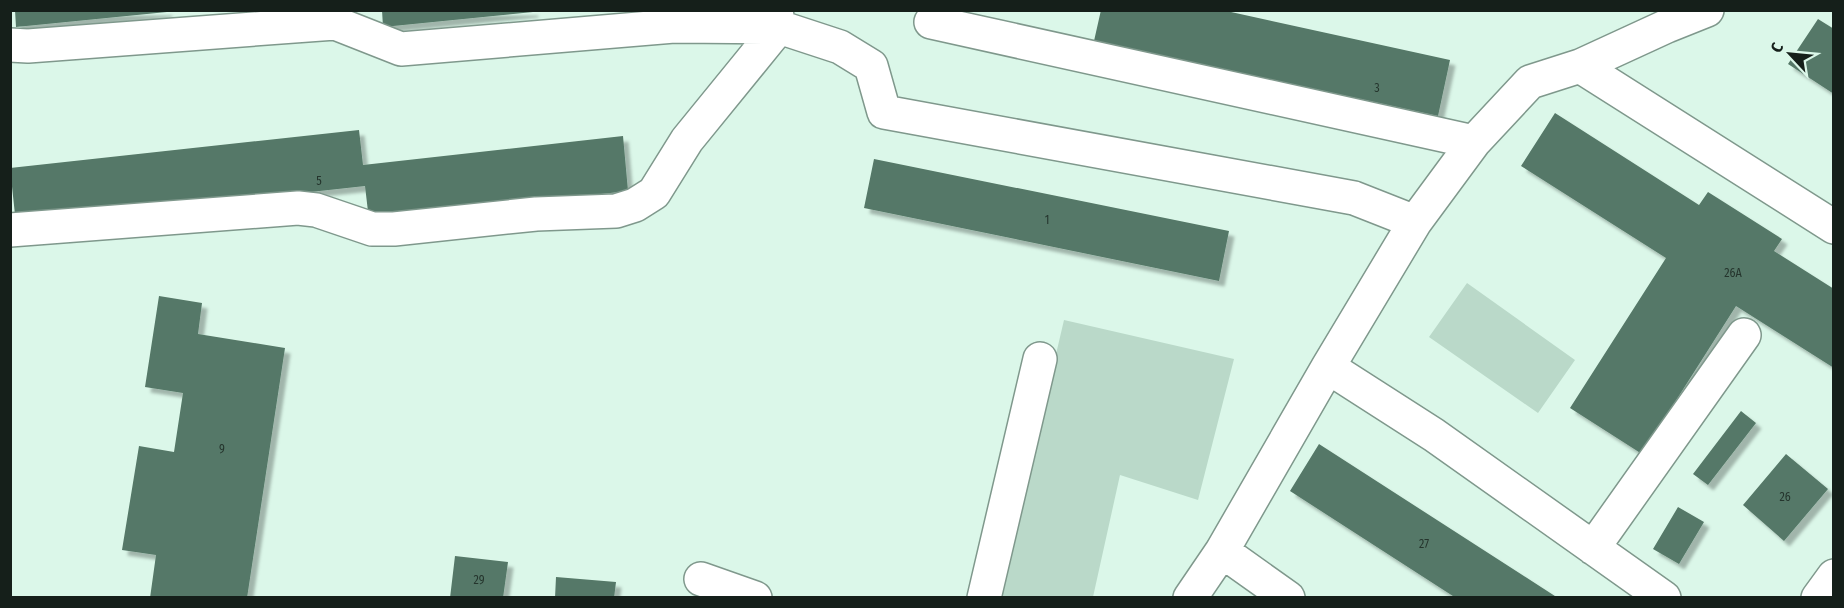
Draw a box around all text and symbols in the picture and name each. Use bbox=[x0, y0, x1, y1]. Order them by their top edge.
north arrow bbox=[1760, 24, 1820, 84]
text: С bbox=[1767, 39, 1788, 56]
house number: 3 bbox=[1374, 81, 1380, 95]
house number: 5 bbox=[316, 174, 322, 188]
house number: 1 bbox=[1045, 213, 1049, 227]
house number: 26А bbox=[1724, 266, 1742, 280]
house number: 9 bbox=[219, 442, 225, 456]
house number: 26 bbox=[1779, 490, 1791, 504]
house number: 27 bbox=[1419, 537, 1429, 551]
house number: 29 bbox=[473, 573, 485, 587]

